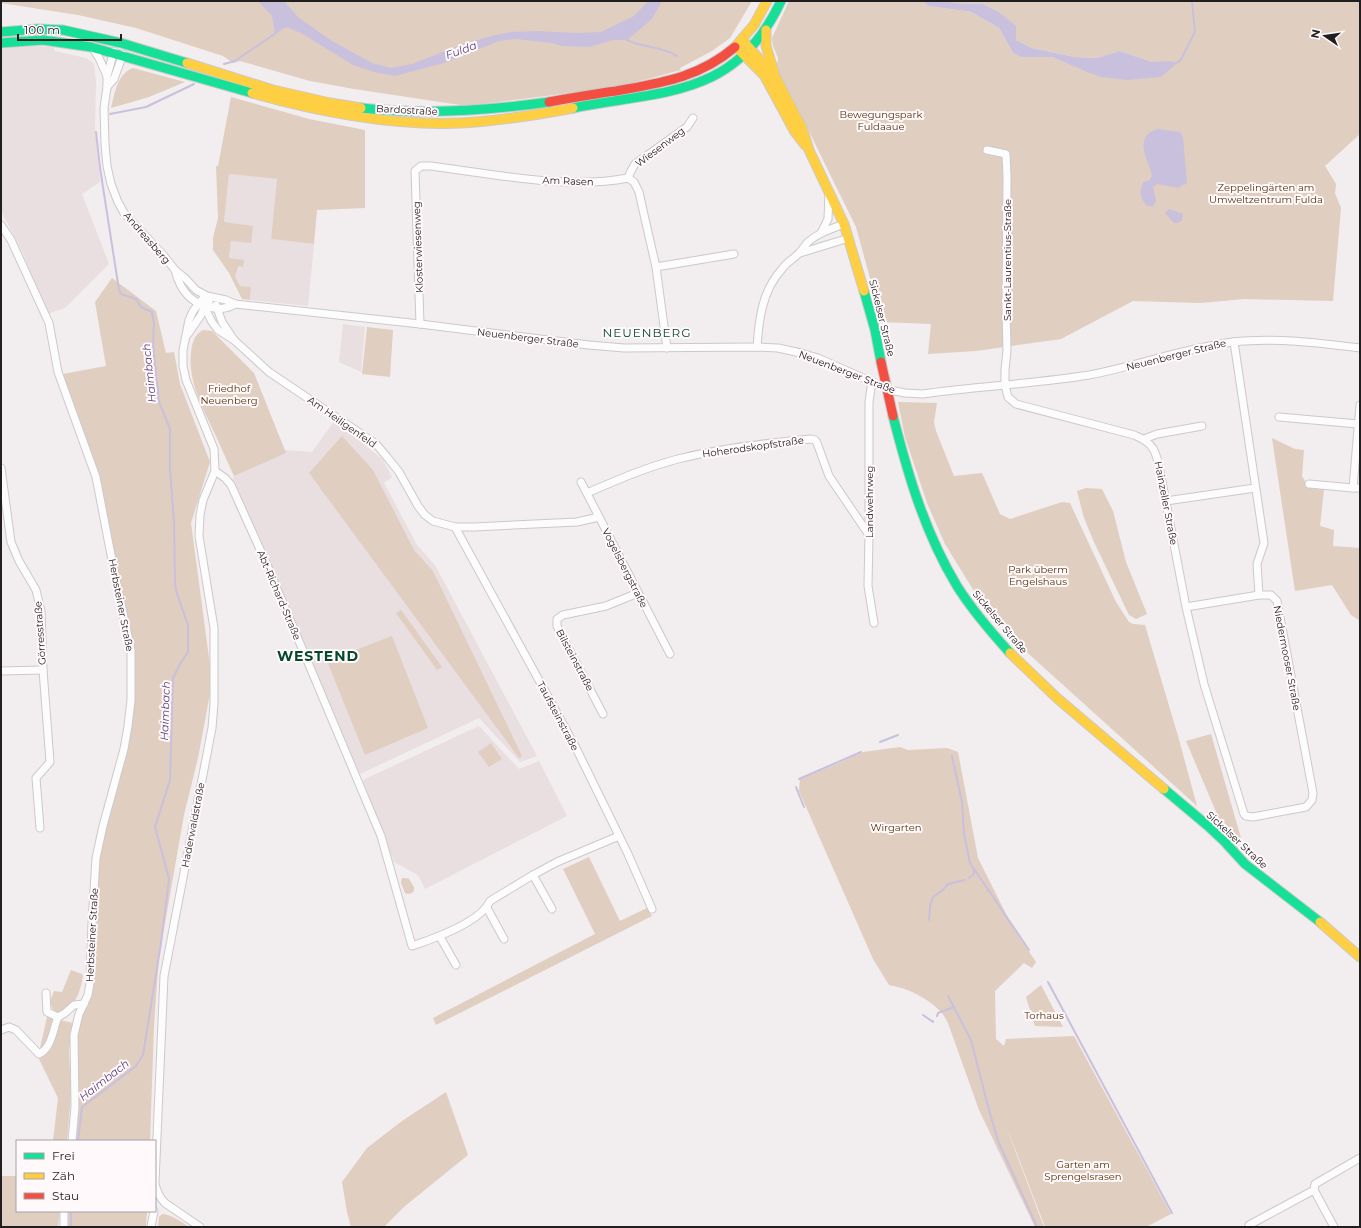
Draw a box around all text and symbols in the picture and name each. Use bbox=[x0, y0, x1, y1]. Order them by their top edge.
scale bar bbox=[18, 16, 121, 42]
north arrow bbox=[1305, 16, 1345, 56]
text: 100 m bbox=[24, 22, 60, 37]
text: N bbox=[1307, 28, 1323, 40]
water label: Fulda bbox=[444, 38, 478, 62]
street label: Bardostraße bbox=[376, 102, 438, 118]
park label: Bewegungspark Fuldaaue bbox=[840, 108, 922, 133]
street label: Wiesenweg bbox=[633, 124, 687, 170]
street label: Am Rasen bbox=[542, 174, 594, 188]
park label: Zeppelingärten am Umweltzentrum Fulda bbox=[1209, 181, 1323, 206]
street label: Sankt-Laurentius-Straße bbox=[1001, 199, 1014, 321]
street label: Klosterwiesenweg bbox=[410, 201, 426, 293]
street label: Andreasberg bbox=[121, 209, 173, 267]
street label: Sickelser Straße bbox=[866, 278, 898, 358]
street label: Neuenberger Straße bbox=[476, 325, 580, 351]
district label: NEUENBERG bbox=[602, 325, 692, 340]
street label: Neuenberger Straße bbox=[1125, 336, 1227, 374]
water label: Haimbach bbox=[139, 343, 159, 403]
street label: Neuenberger Straße bbox=[797, 348, 897, 396]
park label: Friedhof Neuenberg bbox=[200, 382, 258, 407]
street label: Am Heiligenfeld bbox=[305, 393, 379, 451]
street label: Hoherodskopfstraße bbox=[701, 433, 805, 461]
street label: Hainzeller Straße bbox=[1152, 460, 1180, 546]
street label: Landwehrweg bbox=[863, 466, 876, 538]
street label: Vogelsbergstraße bbox=[599, 526, 651, 610]
street label: Abt-Richard-Straße bbox=[254, 548, 304, 642]
street label: Herbsteiner Straße bbox=[106, 558, 136, 652]
park label: Park überm Engelshaus bbox=[1008, 563, 1068, 588]
street label: Sickelser Straße bbox=[970, 588, 1030, 656]
street label: Görresstraße bbox=[31, 601, 49, 665]
street label: Niedermooser Straße bbox=[1270, 604, 1304, 712]
street label: Bilsteinstraße bbox=[553, 627, 597, 693]
district label: WESTEND bbox=[277, 647, 359, 665]
street label: Taufsteinstraße bbox=[534, 679, 582, 753]
water label: Haimbach bbox=[157, 681, 173, 741]
street label: Haderwaldstraße bbox=[178, 781, 208, 869]
street label: Sickelser Straße bbox=[1204, 808, 1270, 872]
park label: Wirgarten bbox=[870, 821, 922, 834]
street label: Herbsteiner Straße bbox=[83, 888, 101, 982]
park label: Torhaus bbox=[1024, 1009, 1064, 1022]
water label: Haimbach bbox=[76, 1056, 132, 1104]
legend bbox=[16, 1140, 156, 1212]
text: Frei bbox=[52, 1148, 75, 1163]
park label: Garten am Sprengelsrasen bbox=[1044, 1158, 1122, 1183]
text: Zäh bbox=[52, 1168, 75, 1183]
text: Stau bbox=[52, 1188, 79, 1203]

